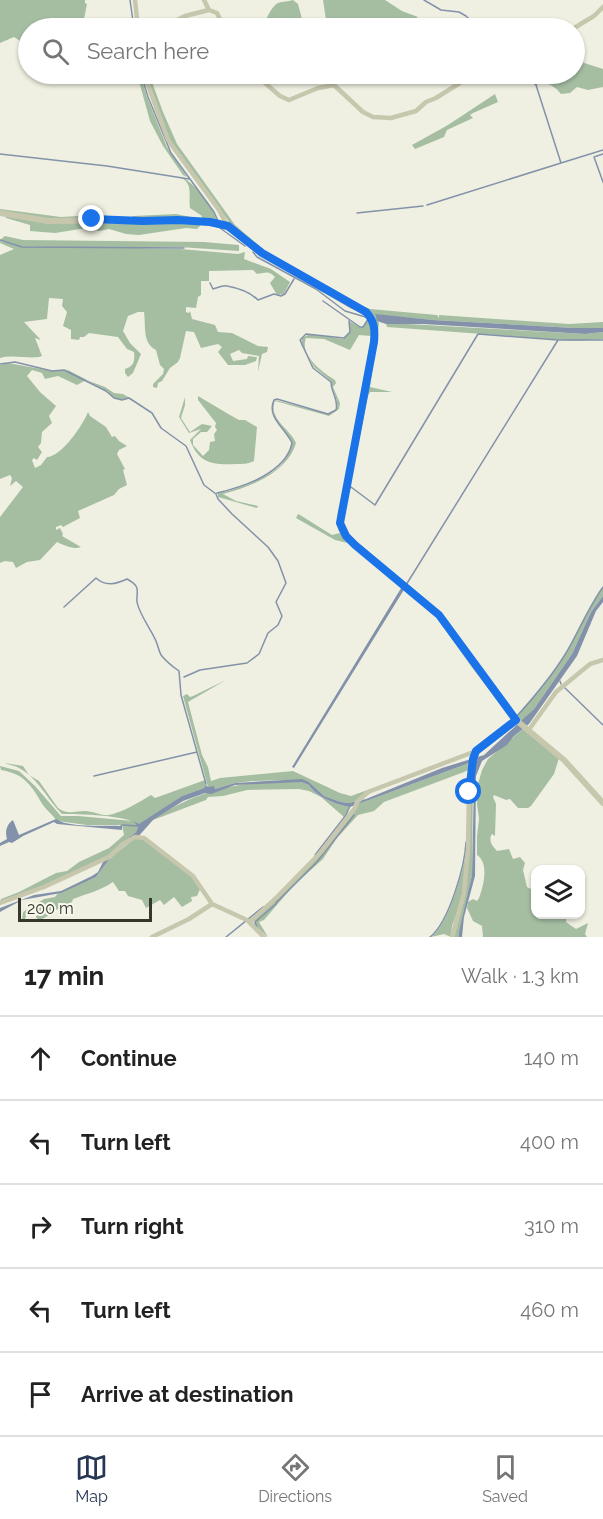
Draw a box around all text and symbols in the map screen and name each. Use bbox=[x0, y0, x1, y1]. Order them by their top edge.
search box bbox=[18, 18, 585, 84]
icon: search bbox=[39, 35, 72, 68]
text: Search here bbox=[87, 38, 209, 64]
route end bbox=[78, 205, 104, 231]
route start bbox=[455, 778, 481, 804]
map controls bbox=[531, 865, 585, 919]
button: layers bbox=[531, 865, 585, 919]
scale bar bbox=[18, 895, 152, 922]
text: 200 m bbox=[27, 899, 74, 918]
text: 17 min bbox=[24, 961, 104, 991]
text: Walk · 1.3 km bbox=[461, 964, 579, 988]
icon: ahead bbox=[24, 1042, 57, 1075]
text: Continue bbox=[81, 1045, 177, 1071]
text: 140 m bbox=[524, 1046, 579, 1070]
icon: left bbox=[24, 1126, 57, 1159]
text: Turn left bbox=[81, 1129, 171, 1155]
text: 400 m bbox=[520, 1130, 579, 1154]
icon: right bbox=[24, 1210, 57, 1243]
text: Turn right bbox=[81, 1213, 184, 1239]
text: 310 m bbox=[524, 1214, 579, 1238]
icon: left bbox=[24, 1294, 57, 1327]
text: Turn left bbox=[81, 1297, 171, 1323]
text: 460 m bbox=[520, 1298, 579, 1322]
icon: arrive bbox=[24, 1378, 57, 1411]
text: Arrive at destination bbox=[81, 1381, 294, 1407]
tab: Map bbox=[75, 1451, 108, 1506]
tab: Directions bbox=[258, 1451, 332, 1506]
tab: Saved bbox=[482, 1451, 528, 1506]

